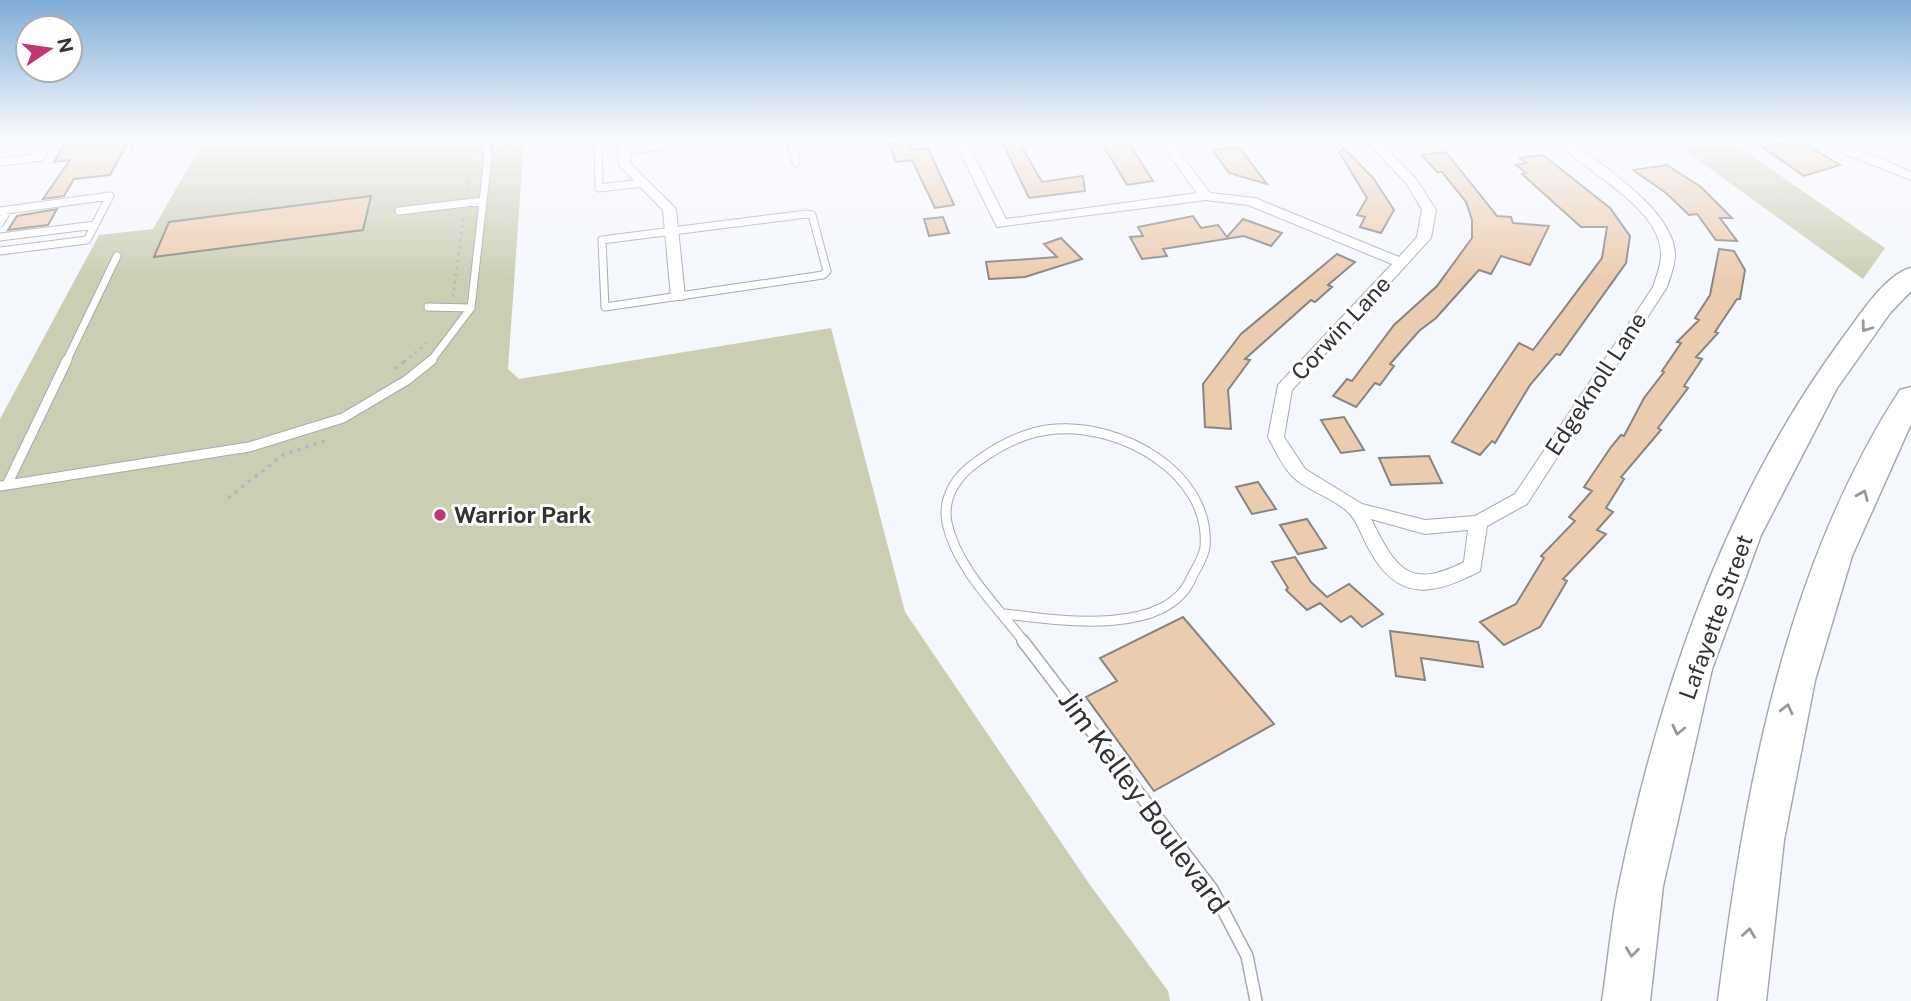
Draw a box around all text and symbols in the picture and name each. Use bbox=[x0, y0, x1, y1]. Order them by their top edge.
north arrow bbox=[14, 14, 84, 84]
text: N bbox=[53, 35, 78, 55]
street label: Corwin Lane bbox=[1286, 270, 1396, 385]
street label: Edgeknoll Lane bbox=[1539, 307, 1652, 460]
one-way arrow bbox=[1862, 319, 1874, 332]
one-way arrow bbox=[1855, 490, 1869, 502]
place label: Warrior Park bbox=[454, 501, 592, 528]
marker: Warrior Park bbox=[432, 507, 448, 523]
street label: Lafayette Street bbox=[1673, 531, 1758, 703]
street label: Jim Kelley Boulevard bbox=[1052, 684, 1236, 920]
one-way arrow bbox=[1779, 703, 1793, 715]
one-way arrow bbox=[1672, 724, 1686, 736]
one-way arrow bbox=[1742, 927, 1757, 939]
one-way arrow bbox=[1625, 947, 1640, 958]

